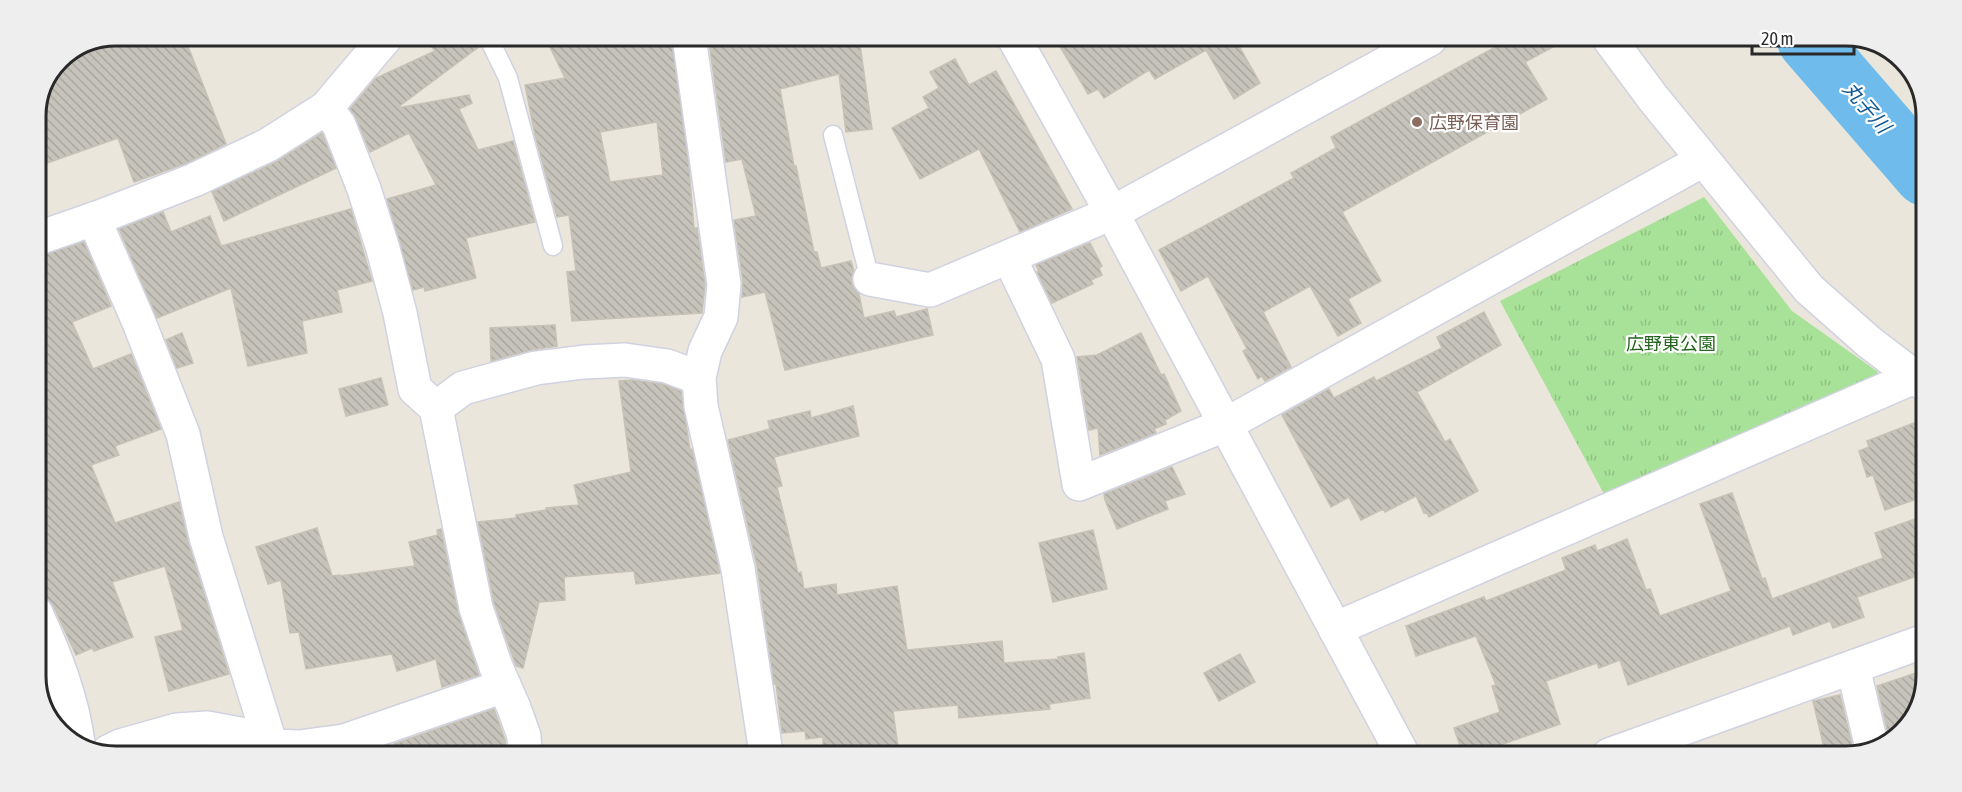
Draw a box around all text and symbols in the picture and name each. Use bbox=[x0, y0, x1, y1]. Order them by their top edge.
scale bar bbox=[1752, 18, 1854, 56]
text: 20 m bbox=[1761, 28, 1793, 49]
water label: 丸子川 bbox=[1839, 77, 1897, 139]
place label: 広野保育園 bbox=[1429, 112, 1519, 133]
marker: 広野保育園 bbox=[1410, 115, 1424, 129]
park label: 広野東公園 bbox=[1626, 333, 1716, 354]

